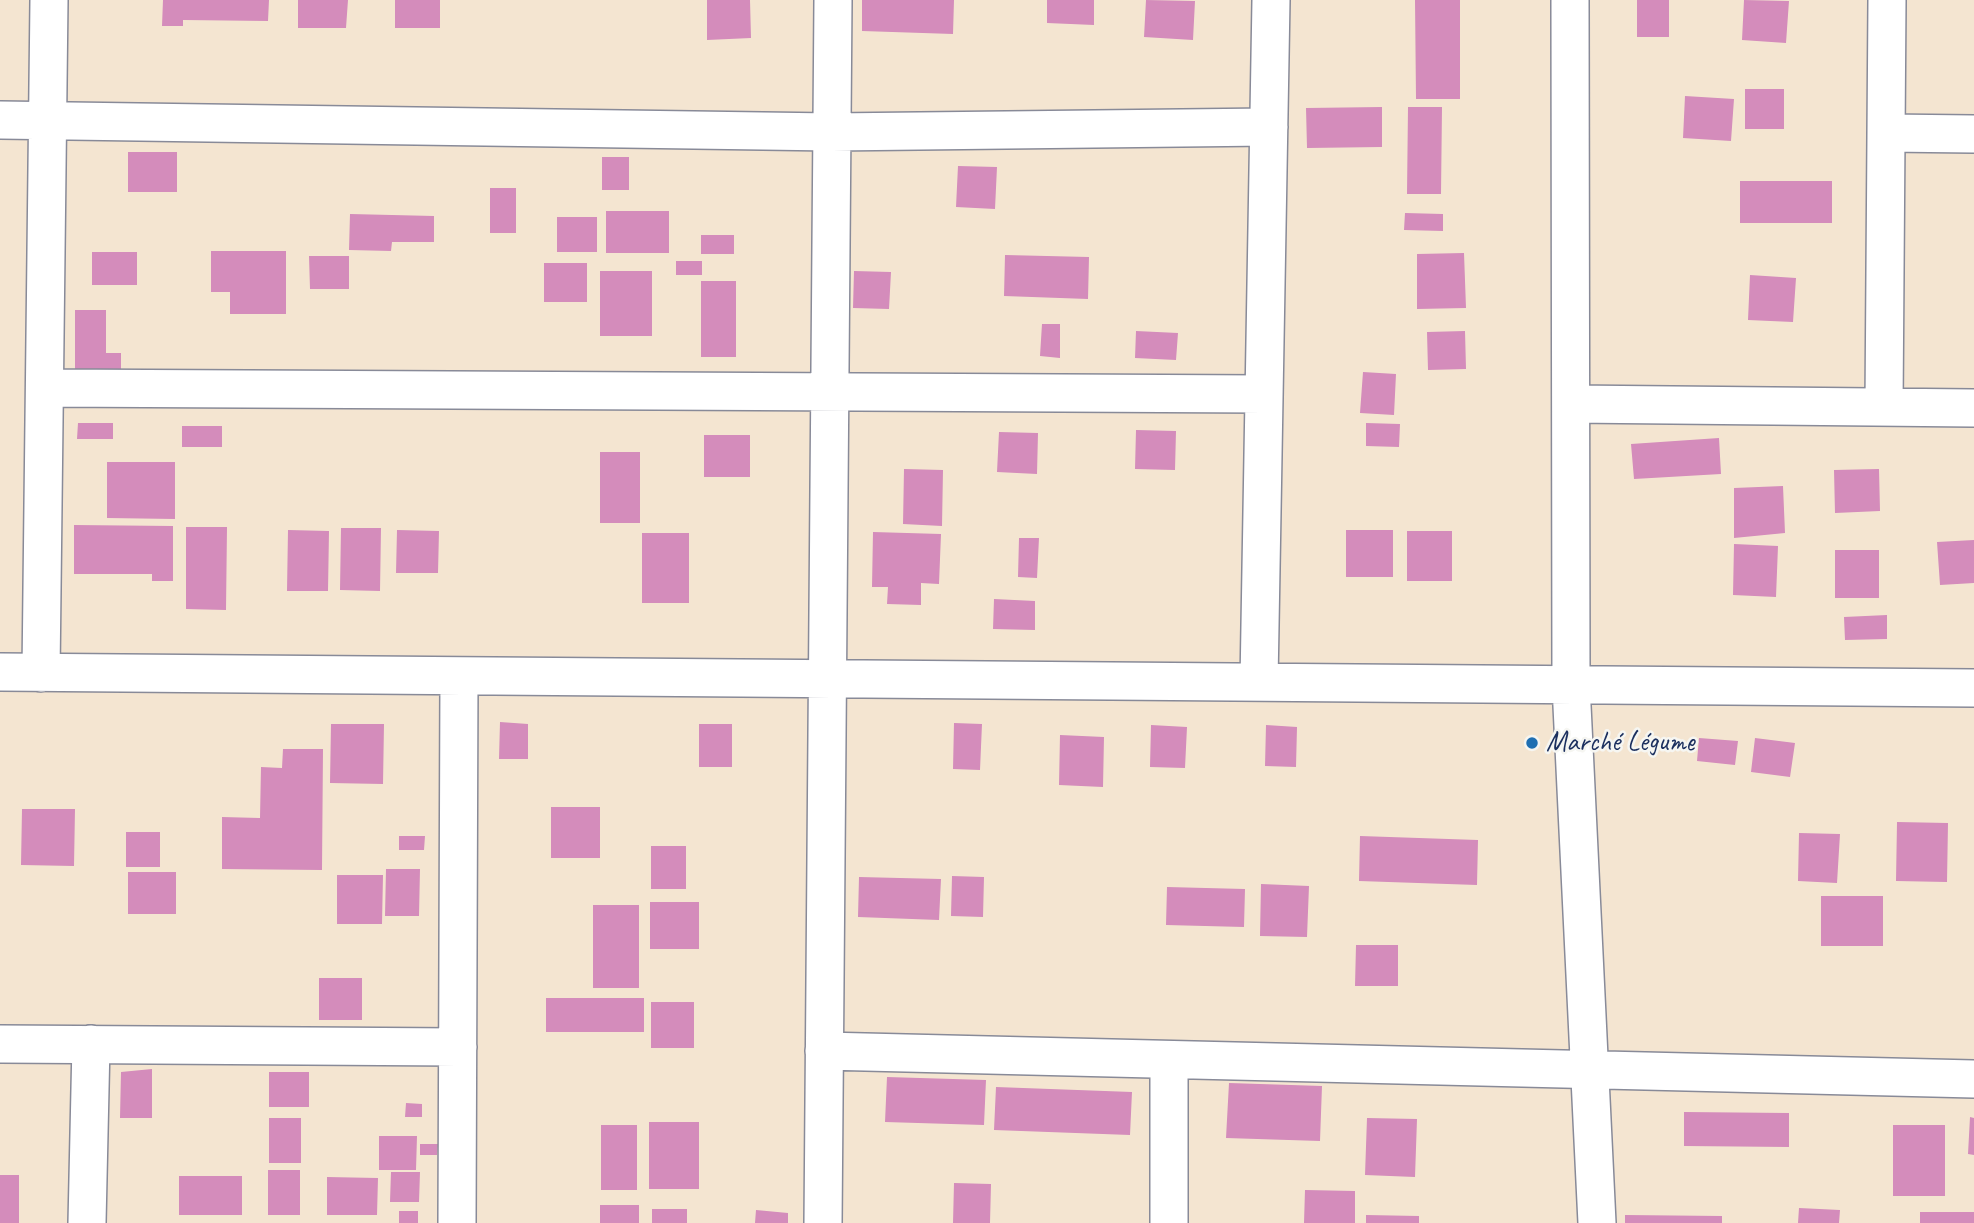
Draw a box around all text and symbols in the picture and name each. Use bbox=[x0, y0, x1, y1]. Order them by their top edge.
place label: Marché Légume bbox=[1546, 726, 1694, 760]
marker: Marché Légume bbox=[1524, 735, 1540, 751]

